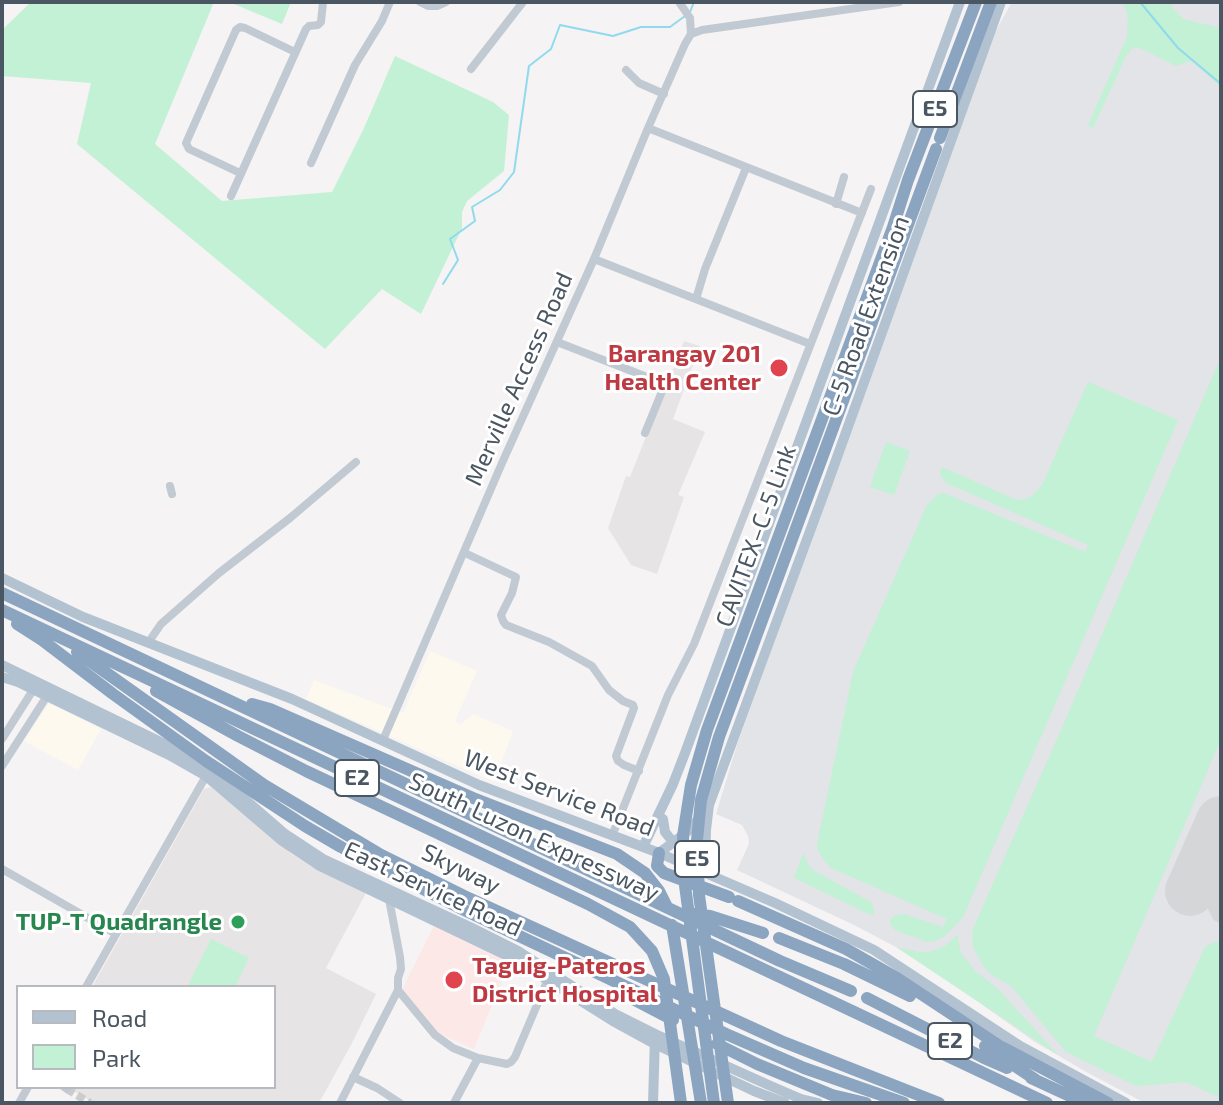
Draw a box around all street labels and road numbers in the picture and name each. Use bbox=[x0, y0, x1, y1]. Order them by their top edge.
road number: E5 bbox=[913, 91, 957, 127]
street label: C-5 Road Extension bbox=[816, 212, 916, 420]
street label: Merville Access Road bbox=[459, 268, 579, 490]
street label: CAVITEX–C-5 Link bbox=[710, 441, 802, 631]
street label: West Service Road bbox=[460, 743, 658, 843]
road number: E2 bbox=[335, 760, 379, 796]
street label: South Luzon Expressway bbox=[404, 766, 664, 908]
street label: East Service Road bbox=[339, 835, 527, 943]
street label: Skyway bbox=[417, 838, 505, 900]
road number: E5 bbox=[675, 841, 719, 877]
road number: E2 bbox=[928, 1023, 972, 1059]

